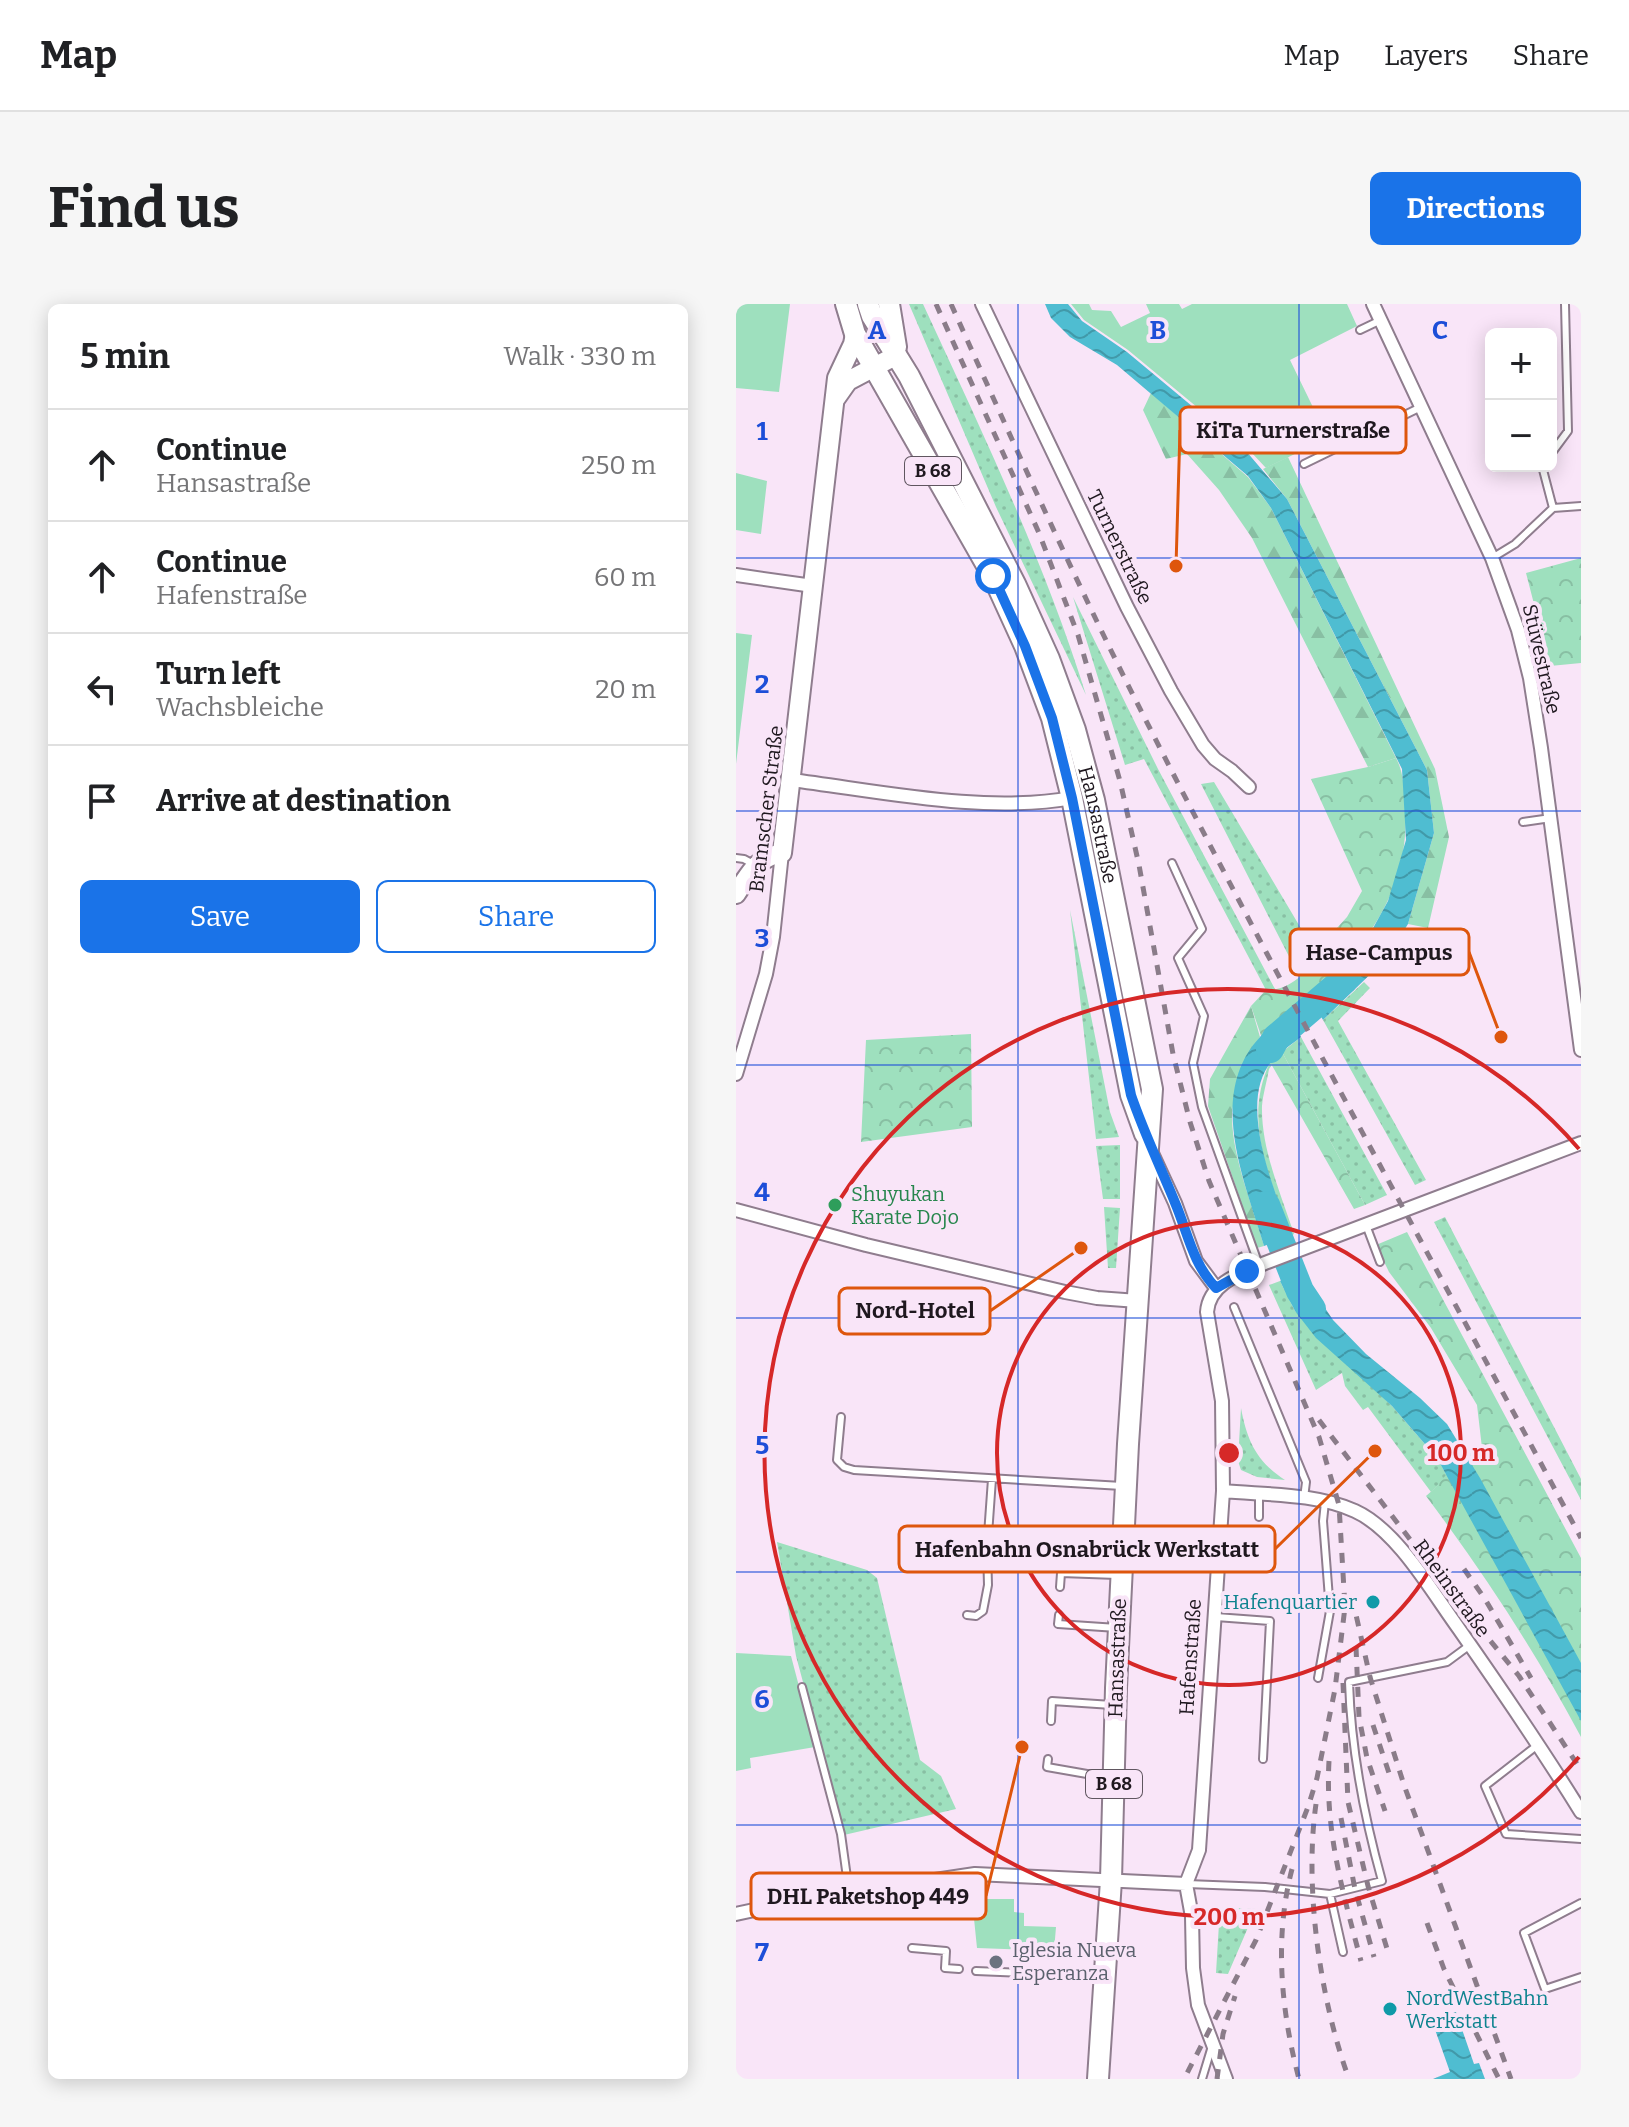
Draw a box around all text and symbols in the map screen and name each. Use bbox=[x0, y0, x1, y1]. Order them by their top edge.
text: Map bbox=[40, 32, 117, 78]
text: Map bbox=[1283, 39, 1340, 72]
text: Layers bbox=[1384, 39, 1468, 72]
text: Share bbox=[1512, 39, 1589, 72]
button: Directions bbox=[1370, 172, 1581, 245]
text: Find us bbox=[48, 175, 240, 242]
text: A bbox=[868, 315, 887, 346]
text: B bbox=[1150, 315, 1166, 346]
text: C bbox=[1432, 315, 1448, 346]
map controls bbox=[1485, 328, 1557, 472]
button: + bbox=[1485, 328, 1557, 400]
text: 5 min bbox=[80, 336, 170, 377]
text: Walk · 330 m bbox=[503, 341, 656, 372]
button: − bbox=[1485, 400, 1557, 472]
callout: KiTa Turnerstraße bbox=[1180, 407, 1406, 453]
text: 1 bbox=[756, 416, 768, 447]
text: KiTa Turnerstraße bbox=[1196, 417, 1390, 444]
text: Continue bbox=[156, 432, 287, 468]
icon: ahead bbox=[80, 443, 124, 487]
text: 250 m bbox=[581, 450, 656, 481]
road number: B 68 bbox=[905, 457, 961, 485]
text: Hansastraße bbox=[156, 468, 311, 499]
street label: Turnerstraße bbox=[1082, 486, 1158, 608]
text: Continue bbox=[156, 544, 287, 580]
icon: ahead bbox=[80, 555, 124, 599]
route start bbox=[975, 558, 1011, 594]
text: 60 m bbox=[594, 562, 656, 593]
text: Hafenstraße bbox=[156, 580, 308, 611]
street label: Stüvestraße bbox=[1518, 602, 1566, 716]
text: Turn left bbox=[156, 656, 281, 692]
icon: left bbox=[80, 667, 124, 711]
text: 2 bbox=[755, 669, 769, 700]
text: 20 m bbox=[595, 674, 656, 705]
text: Wachsbleiche bbox=[156, 692, 324, 723]
street label: Bramscher Straße bbox=[744, 724, 788, 894]
street label: Hansastraße bbox=[1073, 763, 1122, 885]
icon: arrive bbox=[80, 779, 124, 823]
text: Arrive at destination bbox=[156, 783, 451, 819]
button: Save bbox=[80, 880, 360, 953]
button: Share bbox=[376, 880, 656, 953]
text: 3 bbox=[755, 923, 769, 954]
callout: Hase-Campus bbox=[1290, 929, 1469, 975]
text: Hase-Campus bbox=[1305, 939, 1453, 966]
text: 4 bbox=[754, 1177, 770, 1208]
place label: Shuyukan Karate Dojo bbox=[851, 1182, 959, 1230]
marker: Shuyukan Karate Dojo bbox=[826, 1196, 844, 1214]
route end bbox=[1229, 1253, 1265, 1289]
callout: Nord-Hotel bbox=[839, 1288, 990, 1334]
text: Nord-Hotel bbox=[855, 1297, 975, 1324]
text: 5 bbox=[755, 1430, 769, 1461]
centre of rings bbox=[1215, 1439, 1243, 1467]
text: 100 m bbox=[1427, 1439, 1495, 1467]
callout: Hafenbahn Osnabrück Werkstatt bbox=[899, 1526, 1275, 1572]
street label: Rheinstraße bbox=[1409, 1534, 1495, 1642]
text: Hafenbahn Osnabrück Werkstatt bbox=[915, 1536, 1260, 1563]
place label: Hafenquartier bbox=[1223, 1590, 1357, 1614]
marker: Hafenquartier bbox=[1364, 1593, 1382, 1611]
street label: Hansastraße bbox=[1103, 1598, 1131, 1718]
street label: Hafenstraße bbox=[1174, 1598, 1206, 1716]
text: 6 bbox=[754, 1684, 770, 1715]
road number: B 68 bbox=[1086, 1770, 1142, 1798]
callout: DHL Paketshop 449 bbox=[751, 1873, 986, 1919]
text: DHL Paketshop 449 bbox=[767, 1883, 969, 1910]
text: 200 m bbox=[1193, 1903, 1265, 1931]
text: 7 bbox=[755, 1937, 769, 1968]
place label: Iglesia Nueva Esperanza bbox=[1012, 1938, 1136, 1985]
marker: Iglesia Nueva Esperanza bbox=[987, 1953, 1005, 1971]
place label: NordWestBahn Werkstatt bbox=[1406, 1986, 1549, 2033]
marker: NordWestBahn Werkstatt bbox=[1381, 2000, 1399, 2018]

